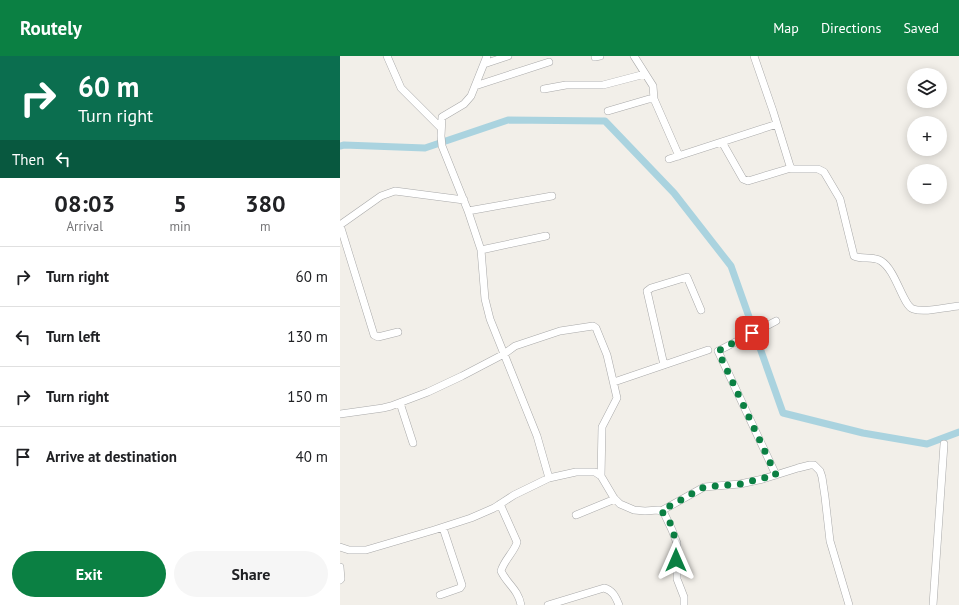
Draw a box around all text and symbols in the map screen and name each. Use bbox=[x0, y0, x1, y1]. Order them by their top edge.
text: Routely bbox=[20, 16, 82, 40]
text: Map bbox=[773, 19, 799, 37]
text: Directions bbox=[821, 19, 881, 37]
text: Saved bbox=[903, 19, 939, 37]
text: 60 m bbox=[78, 68, 139, 105]
map controls bbox=[907, 68, 947, 204]
button: layers bbox=[907, 68, 947, 108]
icon: right bbox=[12, 72, 64, 124]
text: Turn right bbox=[78, 104, 153, 127]
button: + bbox=[907, 116, 947, 156]
icon: left bbox=[52, 148, 74, 170]
text: Then bbox=[12, 150, 44, 169]
button: − bbox=[907, 164, 947, 204]
text: 08:03 bbox=[54, 188, 115, 219]
text: 5 bbox=[173, 188, 187, 219]
text: 380 bbox=[245, 188, 286, 219]
text: Arrival bbox=[67, 218, 103, 235]
text: min bbox=[169, 218, 191, 235]
text: m bbox=[260, 218, 271, 235]
icon: right bbox=[12, 266, 34, 288]
text: Turn right bbox=[46, 267, 109, 286]
text: 60 m bbox=[295, 267, 328, 286]
pin bbox=[735, 316, 769, 350]
icon: arrive bbox=[741, 322, 763, 344]
icon: left bbox=[12, 326, 34, 348]
text: Turn left bbox=[46, 327, 100, 346]
text: 130 m bbox=[287, 327, 328, 346]
icon: right bbox=[12, 386, 34, 408]
text: Turn right bbox=[46, 387, 109, 406]
text: 150 m bbox=[287, 387, 328, 406]
icon: arrive bbox=[12, 446, 34, 468]
text: Arrive at destination bbox=[46, 447, 177, 466]
text: 40 m bbox=[295, 447, 328, 466]
position arrow bbox=[655, 539, 697, 581]
button: Exit bbox=[12, 551, 166, 597]
button: Share bbox=[174, 551, 328, 597]

